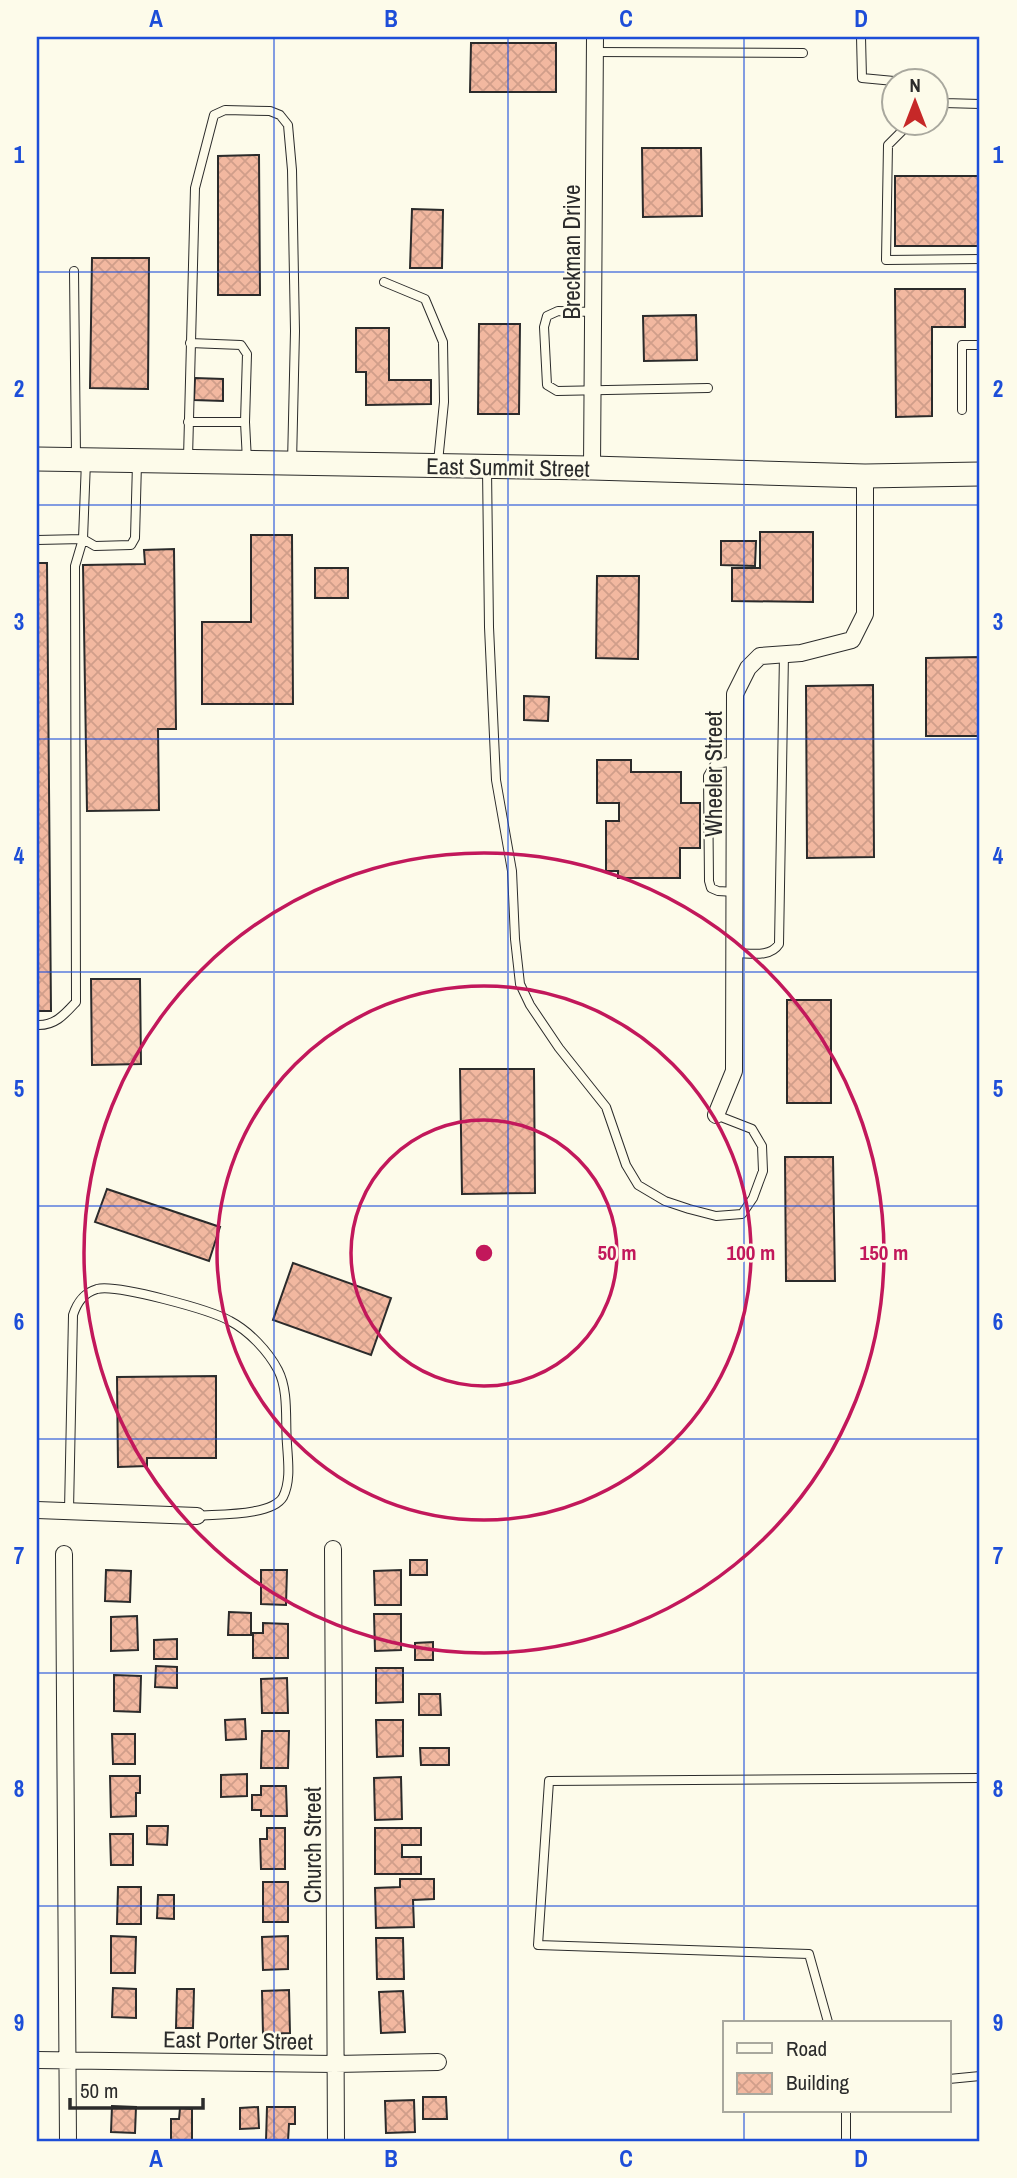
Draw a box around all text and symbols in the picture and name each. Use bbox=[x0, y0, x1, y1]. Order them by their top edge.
text: A bbox=[149, 3, 163, 34]
text: B bbox=[384, 3, 398, 34]
text: C bbox=[619, 3, 633, 34]
text: D bbox=[854, 3, 868, 34]
north arrow bbox=[880, 66, 950, 136]
text: N bbox=[909, 72, 921, 98]
text: 1 bbox=[14, 139, 25, 170]
text: 1 bbox=[993, 139, 1004, 170]
street label: Breckman Drive bbox=[556, 184, 587, 320]
text: 2 bbox=[14, 373, 24, 404]
text: 2 bbox=[993, 373, 1003, 404]
street label: East Summit Street bbox=[426, 450, 590, 484]
text: 3 bbox=[14, 606, 24, 637]
text: 3 bbox=[993, 606, 1003, 637]
street label: Wheeler Street bbox=[698, 711, 729, 837]
text: 4 bbox=[14, 840, 25, 871]
text: 4 bbox=[993, 840, 1004, 871]
text: 5 bbox=[14, 1073, 24, 1104]
text: 5 bbox=[993, 1073, 1003, 1104]
text: 50 m bbox=[597, 1238, 637, 1267]
text: 100 m bbox=[727, 1238, 775, 1267]
text: 150 m bbox=[860, 1238, 908, 1267]
centre of rings bbox=[472, 1241, 496, 1265]
text: 6 bbox=[14, 1306, 24, 1337]
text: 6 bbox=[993, 1306, 1003, 1337]
text: 7 bbox=[14, 1540, 24, 1571]
text: 7 bbox=[993, 1540, 1003, 1571]
text: 8 bbox=[14, 1773, 24, 1804]
text: 8 bbox=[993, 1773, 1003, 1804]
street label: Church Street bbox=[297, 1787, 328, 1903]
text: 9 bbox=[14, 2007, 24, 2038]
text: 9 bbox=[993, 2007, 1003, 2038]
legend bbox=[723, 2021, 950, 2112]
street label: East Porter Street bbox=[163, 2023, 313, 2057]
text: Road bbox=[786, 2034, 827, 2063]
scale bar bbox=[70, 2066, 203, 2110]
text: Building bbox=[786, 2068, 850, 2097]
text: 50 m bbox=[80, 2076, 118, 2105]
text: A bbox=[149, 2143, 163, 2174]
text: B bbox=[384, 2143, 398, 2174]
text: C bbox=[619, 2143, 633, 2174]
text: D bbox=[854, 2143, 868, 2174]

